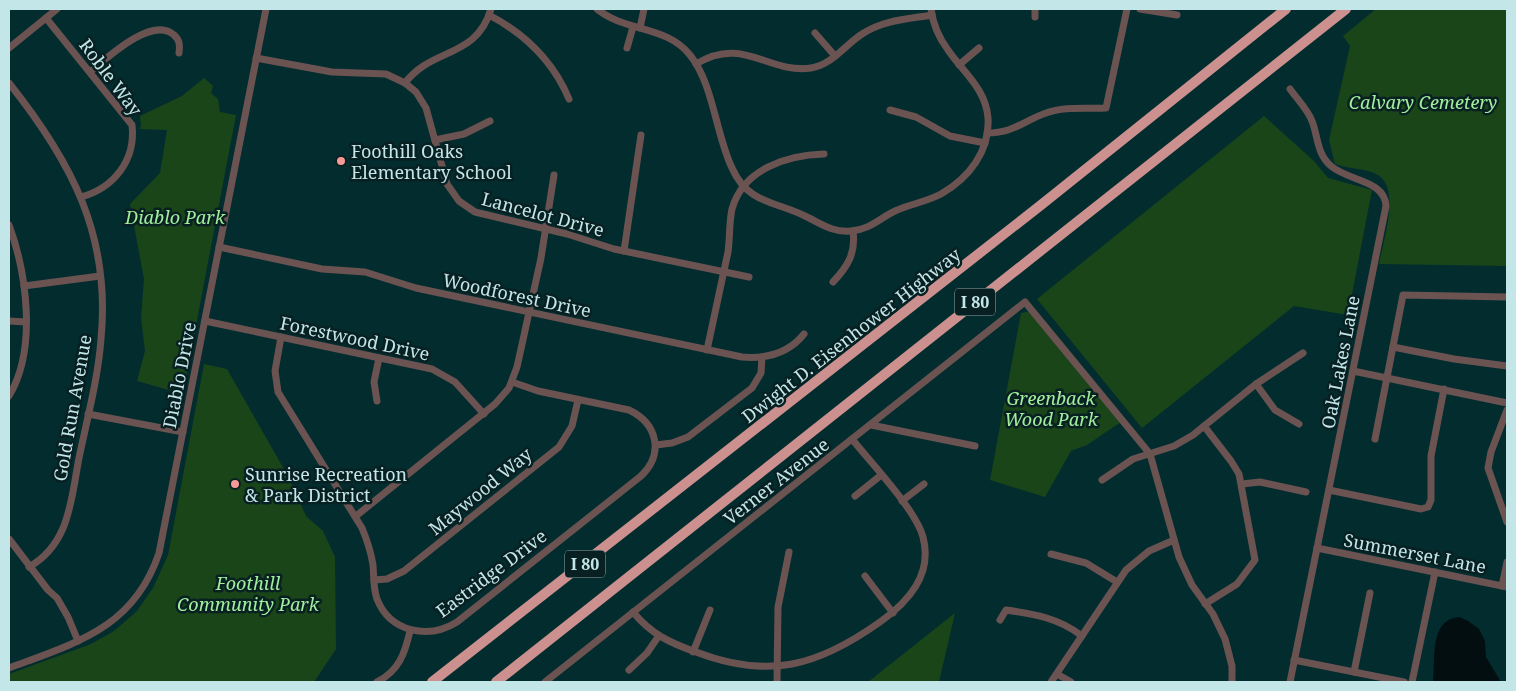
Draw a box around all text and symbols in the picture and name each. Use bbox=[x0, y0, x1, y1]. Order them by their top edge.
street label: Roble Way bbox=[74, 34, 148, 121]
park label: Calvary Cemetery bbox=[1349, 90, 1497, 114]
place label: Foothill Oaks Elementary School bbox=[351, 139, 512, 184]
marker: Foothill Oaks Elementary School bbox=[335, 155, 347, 167]
street label: Lancelot Drive bbox=[479, 186, 607, 242]
park label: Diablo Park bbox=[124, 205, 226, 229]
street label: Dwight D. Eisenhower Highway bbox=[737, 241, 966, 428]
street label: Woodforest Drive bbox=[441, 268, 593, 322]
road number: I 80 bbox=[955, 288, 995, 316]
street label: Oak Lakes Lane bbox=[1315, 293, 1365, 431]
street label: Forestwood Drive bbox=[278, 310, 432, 366]
street label: Diablo Drive bbox=[157, 320, 201, 430]
street label: Gold Run Avenue bbox=[47, 333, 97, 483]
park label: Greenback Wood Park bbox=[1004, 386, 1099, 431]
street label: Verner Avenue bbox=[718, 432, 834, 530]
street label: Maywood Way bbox=[423, 441, 537, 540]
place label: Sunrise Recreation & Park District bbox=[245, 462, 408, 507]
marker: Sunrise Recreation & Park District bbox=[229, 478, 241, 490]
street label: Eastridge Drive bbox=[431, 524, 551, 622]
street label: Summerset Lane bbox=[1342, 527, 1488, 579]
road number: I 80 bbox=[565, 550, 605, 578]
park label: Foothill Community Park bbox=[177, 571, 320, 616]

